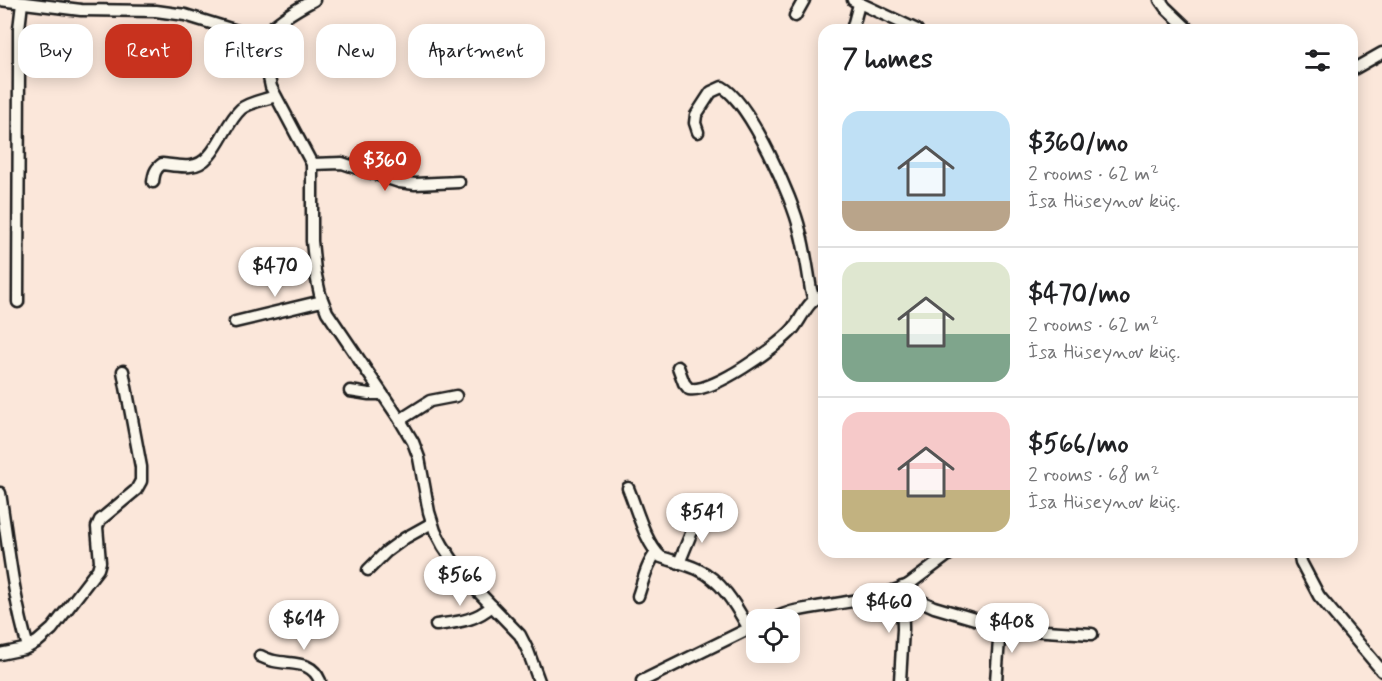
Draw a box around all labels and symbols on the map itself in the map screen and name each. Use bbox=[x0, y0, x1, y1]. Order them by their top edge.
pin: $360 bbox=[349, 141, 421, 192]
pin: $470 bbox=[239, 247, 311, 298]
pin: $541 bbox=[666, 493, 738, 544]
pin: $566 bbox=[424, 556, 496, 607]
pin: $460 bbox=[853, 583, 925, 634]
pin: $614 bbox=[268, 600, 340, 651]
pin: $408 bbox=[976, 603, 1048, 654]

